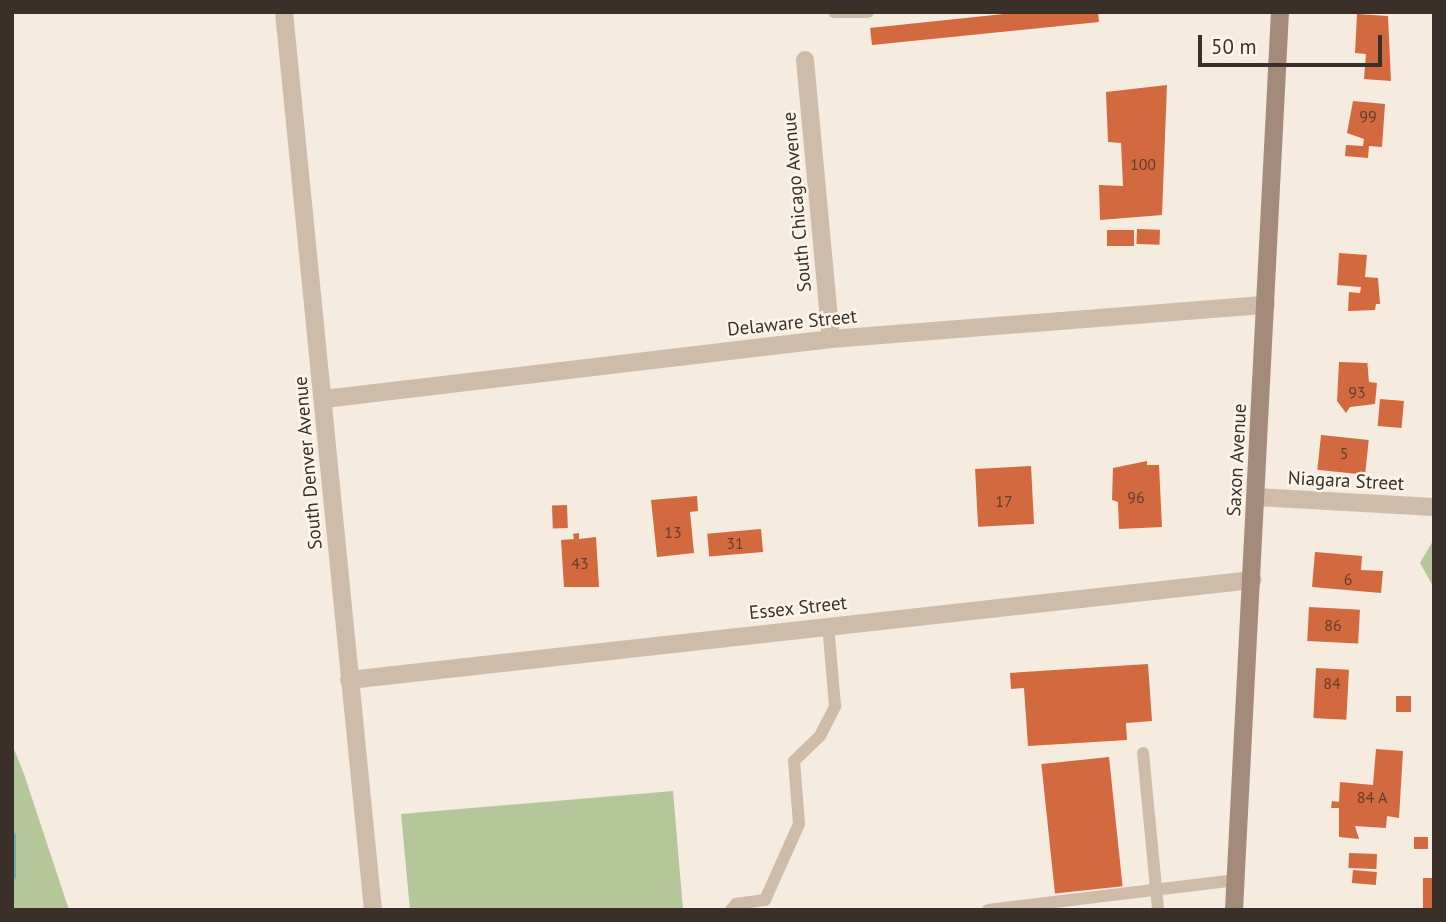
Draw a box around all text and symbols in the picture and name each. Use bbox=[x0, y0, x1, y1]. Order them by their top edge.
scale bar bbox=[1201, 21, 1385, 65]
text: 50 m bbox=[1211, 33, 1257, 60]
house number: 99 bbox=[1359, 106, 1377, 126]
street label: South Chicago Avenue bbox=[778, 111, 816, 293]
house number: 100 bbox=[1130, 154, 1156, 174]
street label: Delaware Street bbox=[726, 305, 858, 341]
street label: South Denver Avenue bbox=[289, 375, 327, 551]
house number: 93 bbox=[1348, 382, 1366, 402]
street label: Saxon Avenue bbox=[1223, 403, 1251, 517]
house number: 5 bbox=[1340, 443, 1348, 463]
street label: Niagara Street bbox=[1287, 467, 1405, 495]
house number: 96 bbox=[1127, 487, 1145, 507]
house number: 17 bbox=[995, 491, 1013, 511]
house number: 13 bbox=[664, 522, 682, 542]
house number: 31 bbox=[726, 533, 744, 553]
house number: 43 bbox=[571, 553, 589, 573]
house number: 6 bbox=[1344, 569, 1352, 589]
street label: Essex Street bbox=[748, 591, 848, 625]
house number: 86 bbox=[1324, 615, 1342, 635]
house number: 84 bbox=[1323, 673, 1341, 693]
house number: 84 A bbox=[1356, 787, 1388, 807]

